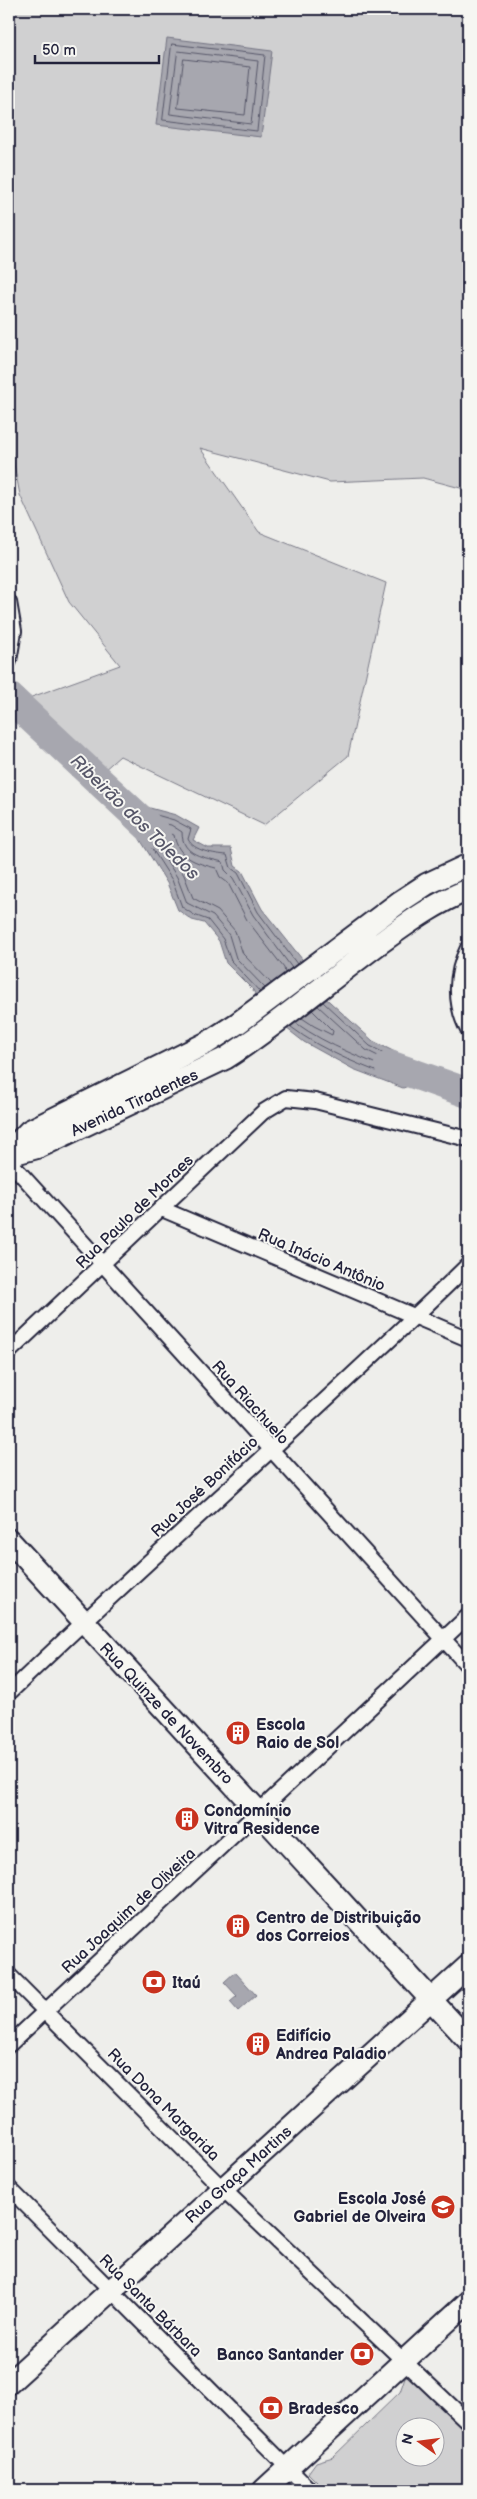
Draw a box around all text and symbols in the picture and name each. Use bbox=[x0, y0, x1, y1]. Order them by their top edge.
scale bar bbox=[35, 32, 159, 64]
text: 50 m bbox=[42, 41, 76, 60]
water label: Ribeirão dos Toledos bbox=[66, 750, 203, 884]
street label: Avenida Tiradentes bbox=[68, 1066, 201, 1141]
street label: Rua Paulo de Moraes bbox=[72, 1151, 198, 1273]
street label: Rua Inácio Antônio bbox=[255, 1225, 388, 1296]
street label: Rua Riachuelo bbox=[207, 1357, 292, 1449]
street label: Rua José Bonifácio bbox=[148, 1433, 262, 1542]
street label: Rua Quinze de Novembro bbox=[95, 1639, 237, 1789]
place label: Escola Raio de Sol bbox=[256, 1716, 339, 1753]
building icon: Escola Raio de Sol bbox=[225, 1720, 251, 1746]
place label: Condomínio Vitra Residence bbox=[204, 1802, 320, 1839]
building icon: Condomínio Vitra Residence bbox=[174, 1806, 200, 1832]
street label: Rua Joaquim de Oliveira bbox=[58, 1844, 200, 1978]
place label: Centro de Distribuição dos Correios bbox=[256, 1909, 421, 1946]
building icon: Centro de Distribuição dos Correios bbox=[225, 1913, 251, 1939]
bank icon: Itaú bbox=[141, 1969, 167, 1995]
place label: Itaú bbox=[172, 1974, 201, 1993]
place label: Edifício Andrea Paladio bbox=[275, 2027, 387, 2064]
building icon: Edifício Andrea Paladio bbox=[245, 2031, 271, 2057]
street label: Rua Dona Margarida bbox=[103, 2045, 223, 2165]
street label: Rua Graça Martins bbox=[182, 2122, 296, 2228]
place label: Escola José Gabriel de Olveira bbox=[294, 2190, 426, 2227]
school or university icon: Escola José Gabriel de Olveira bbox=[430, 2194, 456, 2220]
street label: Rua Santa Bárbara bbox=[95, 2251, 205, 2361]
bank icon: Banco Santander bbox=[349, 2341, 375, 2367]
place label: Banco Santander bbox=[216, 2346, 345, 2365]
bank icon: Bradesco bbox=[258, 2395, 284, 2421]
place label: Bradesco bbox=[288, 2400, 359, 2419]
north arrow bbox=[394, 2416, 444, 2466]
text: N bbox=[398, 2432, 417, 2446]

